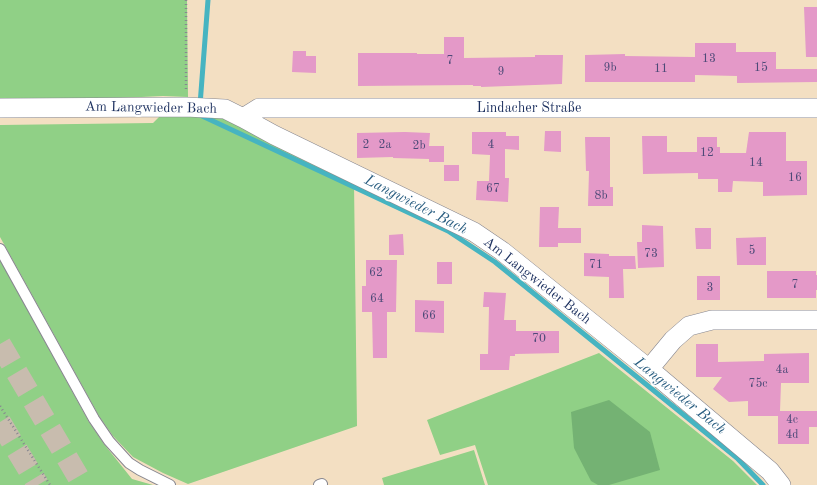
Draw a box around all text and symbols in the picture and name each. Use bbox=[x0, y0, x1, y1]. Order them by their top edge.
house number: 13 bbox=[702, 52, 716, 66]
house number: 7 bbox=[447, 54, 453, 68]
house number: 9b bbox=[603, 61, 617, 75]
house number: 15 bbox=[754, 61, 768, 75]
house number: 11 bbox=[654, 62, 668, 76]
house number: 9 bbox=[498, 65, 504, 79]
street label: Am Langwieder Bach bbox=[85, 98, 217, 118]
street label: Lindacher Straße bbox=[477, 100, 581, 116]
house number: 2 bbox=[363, 138, 369, 152]
house number: 2a bbox=[379, 138, 391, 152]
house number: 4 bbox=[488, 138, 494, 152]
house number: 2b bbox=[412, 139, 426, 153]
house number: 12 bbox=[700, 146, 714, 160]
house number: 14 bbox=[749, 156, 763, 170]
water label: Langwieder Bach bbox=[362, 171, 470, 239]
house number: 16 bbox=[788, 171, 802, 185]
house number: 67 bbox=[486, 182, 500, 196]
house number: 8b bbox=[594, 189, 608, 203]
street label: Am Langwieder Bach bbox=[480, 234, 594, 328]
house number: 5 bbox=[749, 244, 755, 258]
house number: 73 bbox=[644, 247, 658, 261]
house number: 71 bbox=[589, 258, 603, 272]
house number: 62 bbox=[369, 266, 383, 280]
house number: 7 bbox=[792, 278, 798, 292]
house number: 3 bbox=[707, 281, 713, 295]
house number: 64 bbox=[370, 292, 384, 306]
house number: 66 bbox=[422, 309, 436, 323]
house number: 70 bbox=[532, 332, 546, 346]
water label: Langwieder Bach bbox=[630, 353, 730, 439]
house number: 4a bbox=[776, 363, 788, 377]
house number: 75c bbox=[748, 377, 768, 391]
house number: 4c bbox=[786, 413, 798, 427]
house number: 4d bbox=[785, 428, 799, 442]

